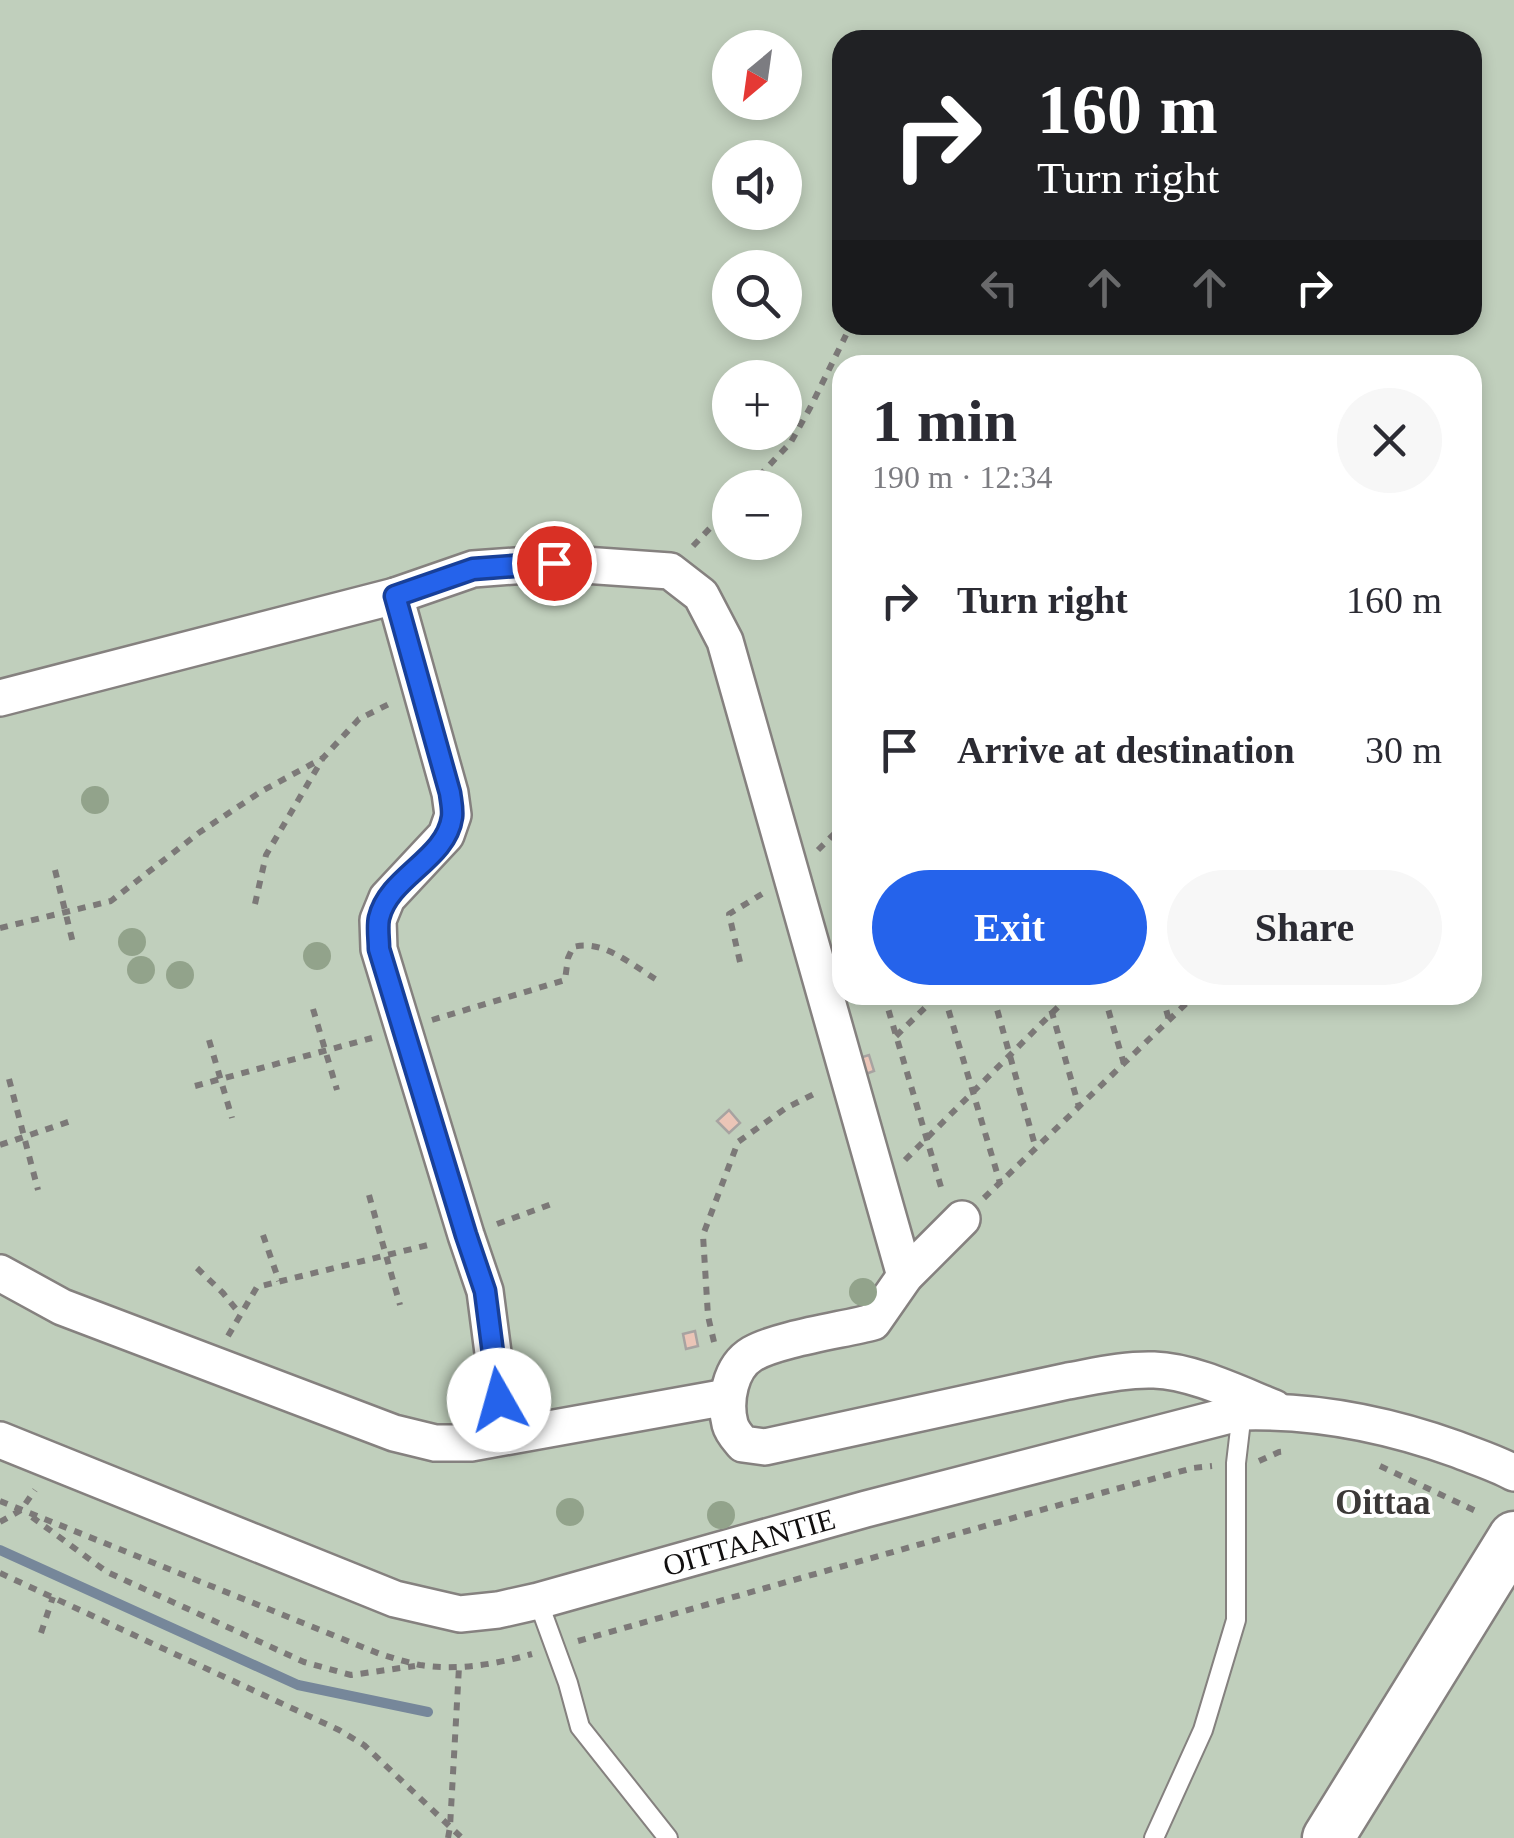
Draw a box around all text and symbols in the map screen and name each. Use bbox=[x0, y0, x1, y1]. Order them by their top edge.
north arrow bbox=[712, 30, 802, 120]
map controls bbox=[712, 30, 802, 560]
icon: right bbox=[872, 70, 1002, 200]
text: 160 m bbox=[1037, 71, 1218, 148]
button: sound bbox=[712, 140, 802, 230]
text: Turn right bbox=[1037, 153, 1219, 203]
button: search bbox=[712, 250, 802, 340]
icon: left bbox=[972, 260, 1027, 315]
icon: ahead bbox=[1077, 260, 1132, 315]
icon: ahead bbox=[1182, 260, 1237, 315]
icon: right bbox=[1287, 260, 1342, 315]
button: + bbox=[712, 360, 802, 450]
text: 1 min bbox=[872, 388, 1017, 454]
button: close bbox=[1337, 388, 1442, 493]
text: 190 m · 12:34 bbox=[872, 459, 1052, 495]
button: − bbox=[712, 470, 802, 560]
pin bbox=[512, 521, 597, 606]
icon: arrive bbox=[527, 536, 582, 591]
icon: right bbox=[872, 573, 927, 628]
text: Turn right bbox=[957, 579, 1128, 621]
text: 160 m bbox=[1346, 579, 1442, 621]
icon: arrive bbox=[872, 723, 927, 778]
text: Arrive at destination bbox=[957, 729, 1295, 771]
text: 30 m bbox=[1365, 729, 1442, 771]
button: Exit bbox=[872, 870, 1147, 985]
button: Share bbox=[1167, 870, 1442, 985]
position arrow bbox=[447, 1348, 551, 1452]
district label: Oittaa bbox=[1335, 1483, 1431, 1522]
street label: OITTAANTIE bbox=[659, 1502, 839, 1582]

